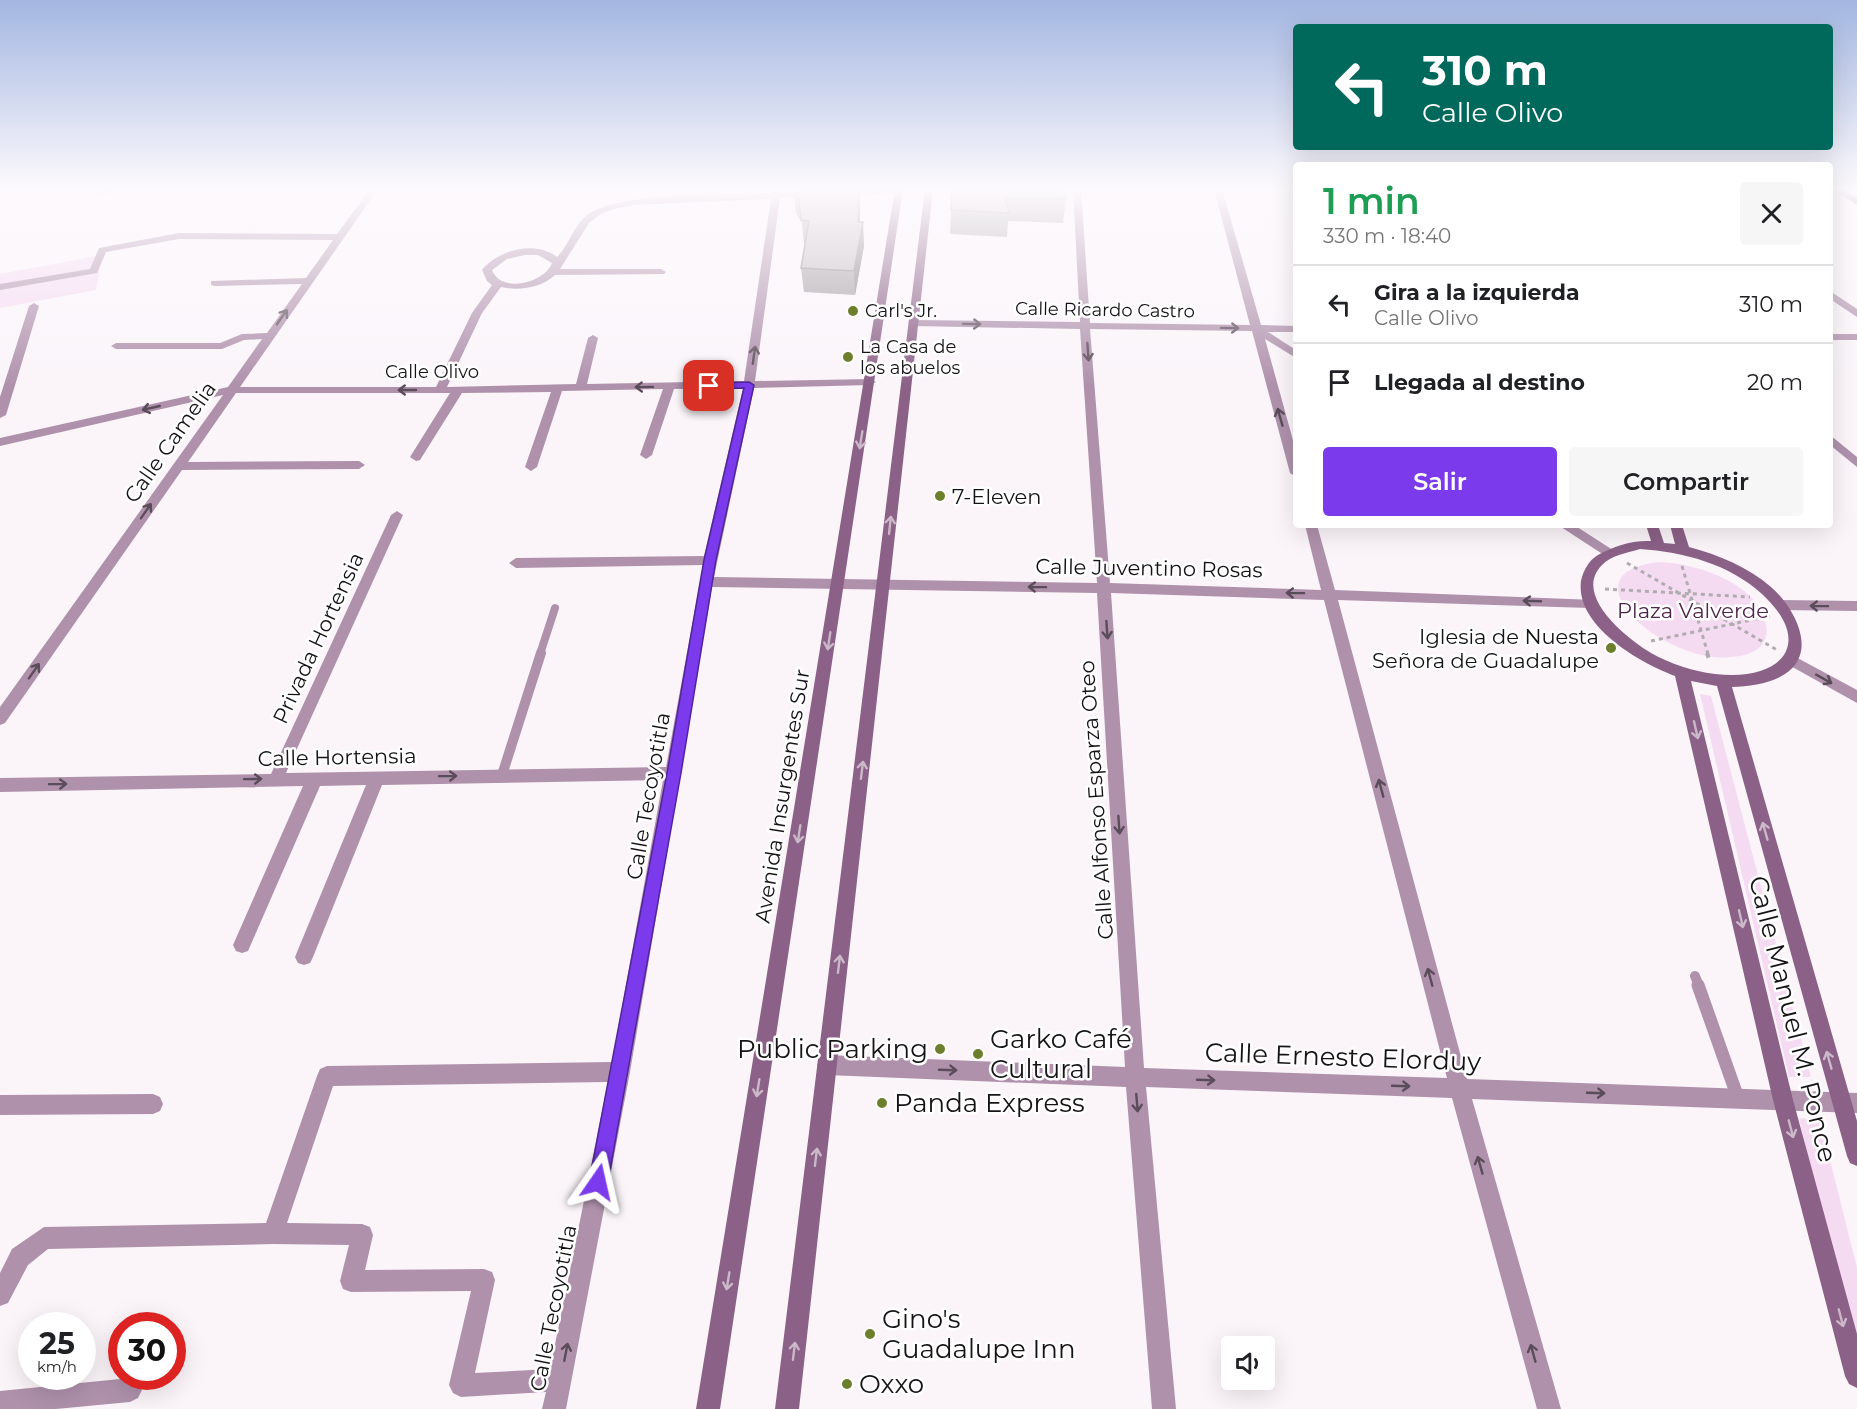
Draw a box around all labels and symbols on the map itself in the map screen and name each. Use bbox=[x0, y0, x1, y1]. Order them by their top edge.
street label: Calle Ricardo Castro bbox=[1015, 297, 1195, 323]
place label: Carl's Jr. bbox=[865, 300, 937, 322]
marker: Carl's Jr. bbox=[846, 304, 860, 318]
one-way arrow bbox=[276, 310, 288, 326]
one-way arrow bbox=[961, 318, 981, 330]
one-way arrow bbox=[1219, 322, 1239, 334]
place label: La Casa de los abuelos bbox=[860, 336, 961, 379]
one-way arrow bbox=[1083, 341, 1094, 361]
one-way arrow bbox=[748, 346, 759, 366]
marker: La Casa de los abuelos bbox=[841, 350, 855, 364]
pin bbox=[683, 360, 734, 411]
street label: Calle Olivo bbox=[385, 361, 479, 383]
street label: Calle Camelia bbox=[119, 377, 221, 507]
one-way arrow bbox=[634, 382, 654, 393]
one-way arrow bbox=[397, 384, 417, 396]
one-way arrow bbox=[141, 403, 161, 414]
one-way arrow bbox=[1274, 408, 1285, 427]
one-way arrow bbox=[855, 430, 866, 450]
place label: 7-Eleven bbox=[952, 484, 1041, 509]
marker: 7-Eleven bbox=[933, 489, 947, 503]
one-way arrow bbox=[140, 503, 152, 520]
one-way arrow bbox=[885, 516, 896, 536]
street label: Privada Hortensia bbox=[267, 548, 369, 728]
street label: Calle Juventino Rosas bbox=[1035, 554, 1263, 582]
one-way arrow bbox=[1028, 581, 1048, 592]
one-way arrow bbox=[1285, 587, 1305, 598]
one-way arrow bbox=[1522, 596, 1542, 607]
park label: Plaza Valverde bbox=[1617, 598, 1769, 623]
one-way arrow bbox=[1809, 600, 1829, 612]
one-way arrow bbox=[1102, 620, 1113, 640]
place label: Iglesia de Nuesta Señora de Guadalupe bbox=[1372, 624, 1599, 673]
one-way arrow bbox=[824, 631, 835, 650]
marker: Iglesia de Nuesta Señora de Guadalupe bbox=[1604, 641, 1618, 655]
street label: Calle Alfonso Esparza Oteo bbox=[1074, 659, 1118, 941]
one-way arrow bbox=[28, 663, 40, 679]
street label: Avenida Insurgentes Sur bbox=[750, 667, 814, 925]
one-way arrow bbox=[1815, 673, 1832, 685]
street label: Calle Tecoyotitla bbox=[621, 710, 675, 882]
one-way arrow bbox=[1690, 720, 1702, 739]
street label: Calle Hortensia bbox=[257, 743, 417, 771]
one-way arrow bbox=[857, 760, 868, 780]
one-way arrow bbox=[438, 770, 458, 781]
one-way arrow bbox=[243, 773, 263, 785]
one-way arrow bbox=[48, 778, 68, 789]
one-way arrow bbox=[1374, 779, 1386, 798]
one-way arrow bbox=[1114, 814, 1125, 834]
one-way arrow bbox=[1759, 822, 1770, 841]
one-way arrow bbox=[793, 823, 804, 843]
street label: Calle Manuel M. Ponce bbox=[1742, 872, 1844, 1166]
one-way arrow bbox=[1735, 910, 1747, 929]
one-way arrow bbox=[833, 954, 844, 974]
one-way arrow bbox=[1423, 967, 1435, 986]
place label: Garko Café Cultural bbox=[990, 1023, 1132, 1085]
place label: Public Parking bbox=[737, 1033, 928, 1065]
street label: Calle Ernesto Elorduy bbox=[1204, 1036, 1483, 1078]
marker: Public Parking bbox=[933, 1042, 947, 1056]
marker: Garko Café Cultural bbox=[971, 1047, 985, 1061]
one-way arrow bbox=[1823, 1051, 1835, 1070]
one-way arrow bbox=[938, 1065, 958, 1076]
one-way arrow bbox=[1195, 1075, 1215, 1086]
one-way arrow bbox=[753, 1078, 764, 1098]
one-way arrow bbox=[1390, 1080, 1410, 1091]
place label: Panda Express bbox=[894, 1087, 1085, 1119]
one-way arrow bbox=[1585, 1087, 1605, 1098]
one-way arrow bbox=[1132, 1093, 1143, 1113]
marker: Panda Express bbox=[875, 1096, 889, 1110]
one-way arrow bbox=[1786, 1120, 1797, 1139]
one-way arrow bbox=[811, 1148, 822, 1168]
position arrow bbox=[566, 1150, 630, 1214]
one-way arrow bbox=[1474, 1156, 1486, 1175]
street label: Calle Tecoyotitla bbox=[525, 1222, 581, 1394]
one-way arrow bbox=[722, 1271, 733, 1290]
place label: Gino's Guadalupe Inn bbox=[882, 1303, 1076, 1365]
one-way arrow bbox=[1836, 1308, 1848, 1327]
speed limit sign: 30 bbox=[108, 1312, 186, 1390]
marker: Gino's Guadalupe Inn bbox=[863, 1327, 877, 1341]
one-way arrow bbox=[788, 1341, 799, 1361]
one-way arrow bbox=[561, 1342, 572, 1362]
one-way arrow bbox=[1527, 1344, 1538, 1363]
place label: Oxxo bbox=[859, 1368, 924, 1400]
marker: Oxxo bbox=[840, 1377, 854, 1391]

